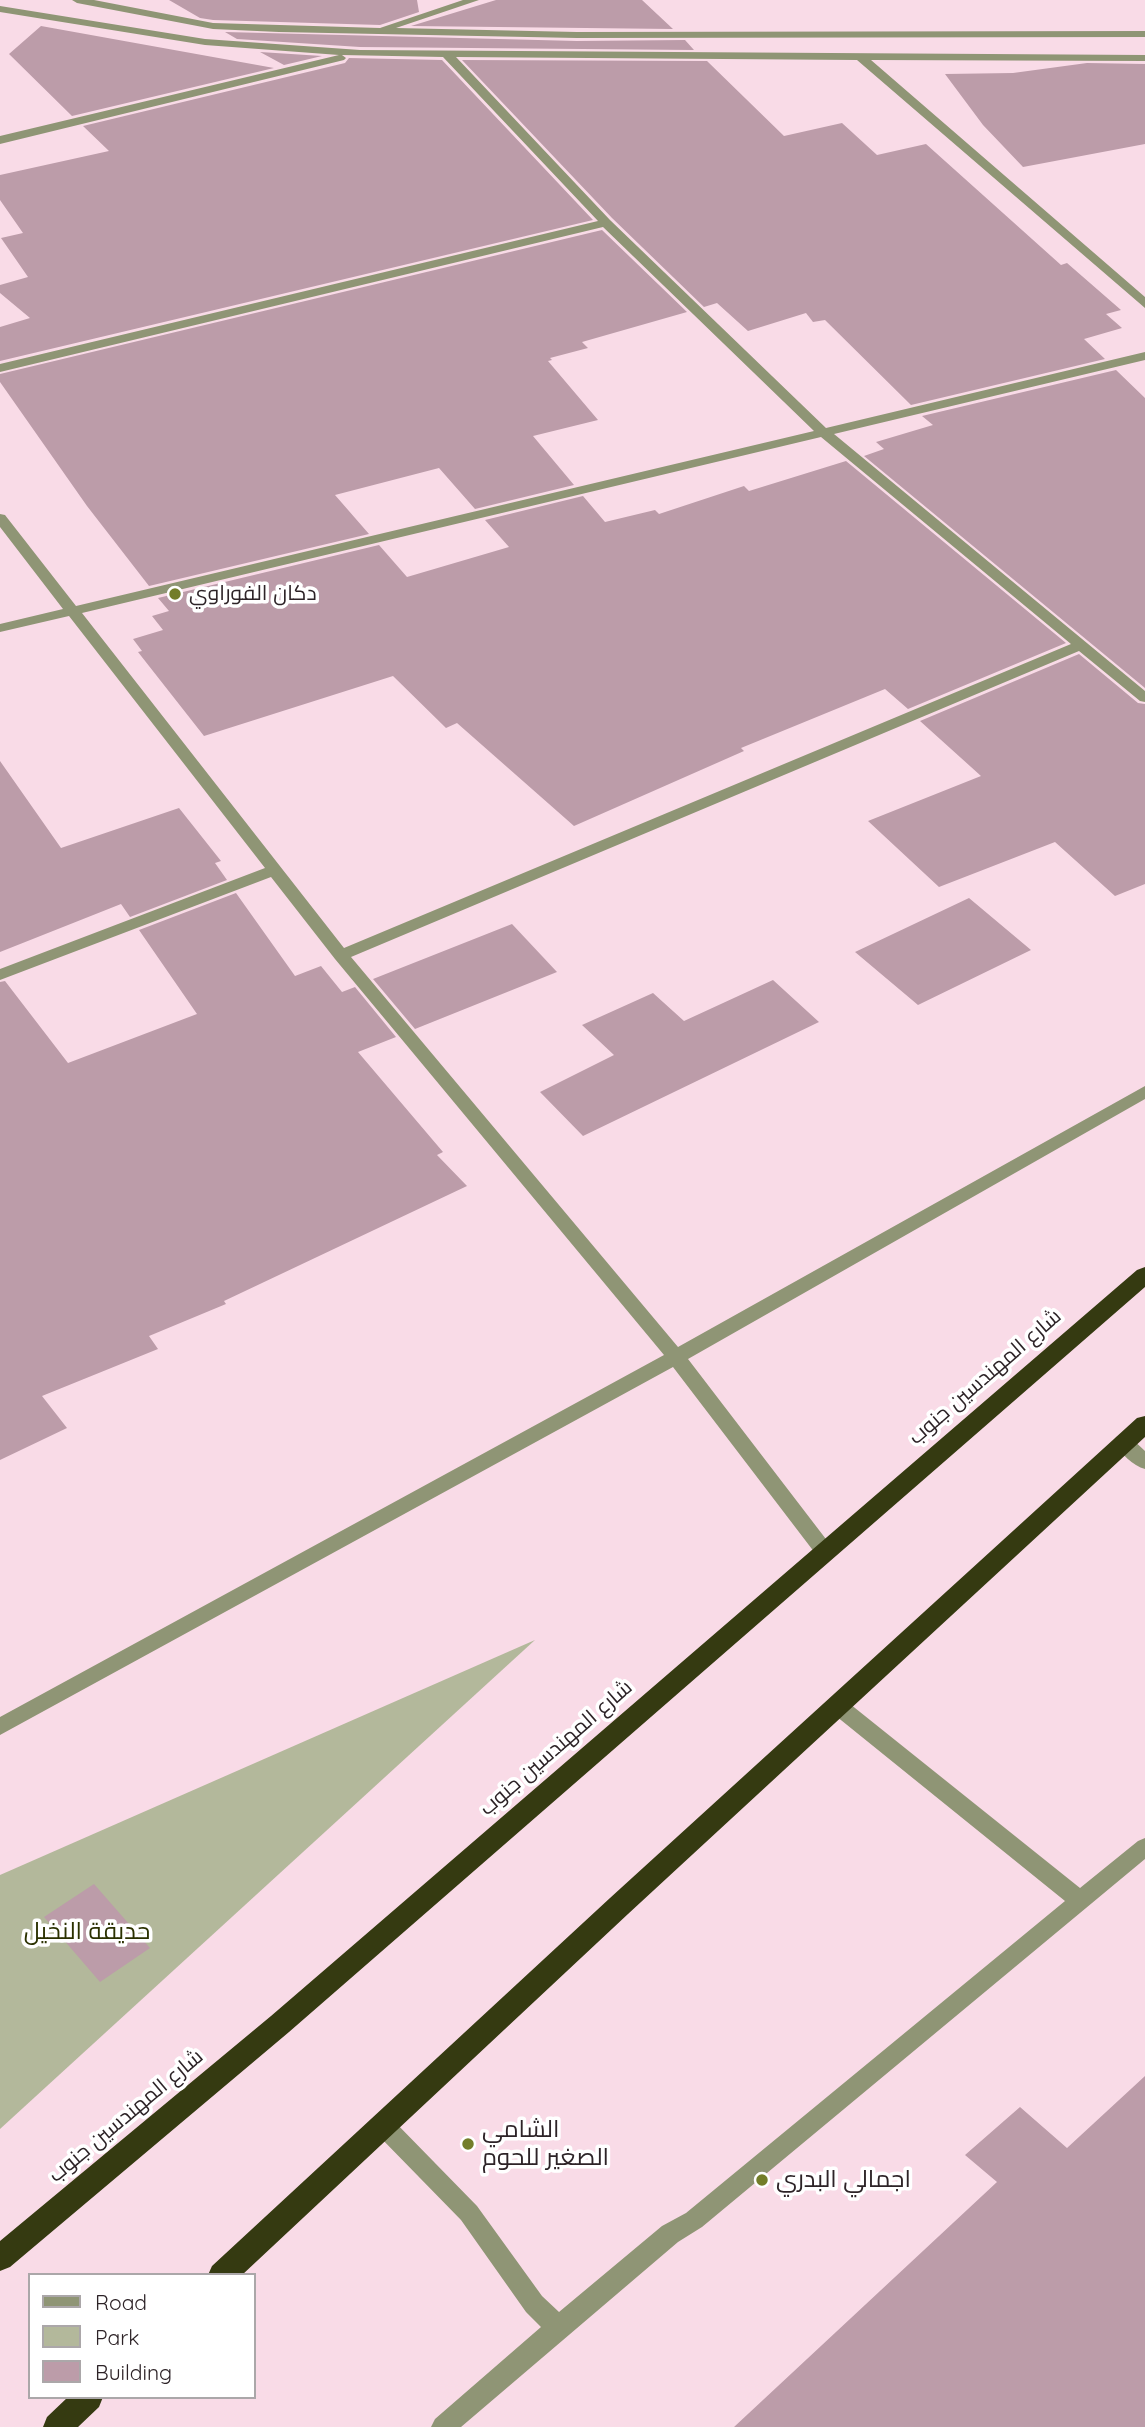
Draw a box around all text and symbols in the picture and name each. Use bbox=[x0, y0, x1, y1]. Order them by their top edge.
place label: دكان الفوراوي bbox=[189, 581, 317, 607]
marker: دكان الفوراوي bbox=[167, 586, 183, 602]
street label: شارع المهندسين جنوب bbox=[904, 1304, 1066, 1450]
street label: شارع المهندسين جنوب bbox=[475, 1675, 637, 1821]
park label: حديقة النخيل bbox=[24, 1918, 150, 1946]
street label: شارع المهندسين جنوب bbox=[44, 2044, 208, 2188]
place label: الشامي الصغير للحوم bbox=[482, 2116, 609, 2172]
marker: الشامي الصغير للحوم bbox=[460, 2136, 476, 2152]
place label: اجمالي البدري bbox=[776, 2166, 911, 2194]
marker: اجمالي البدري bbox=[754, 2172, 770, 2188]
legend bbox=[28, 2273, 256, 2399]
text: Road bbox=[95, 2289, 147, 2315]
text: Park bbox=[95, 2324, 139, 2350]
text: Building bbox=[95, 2359, 172, 2385]

